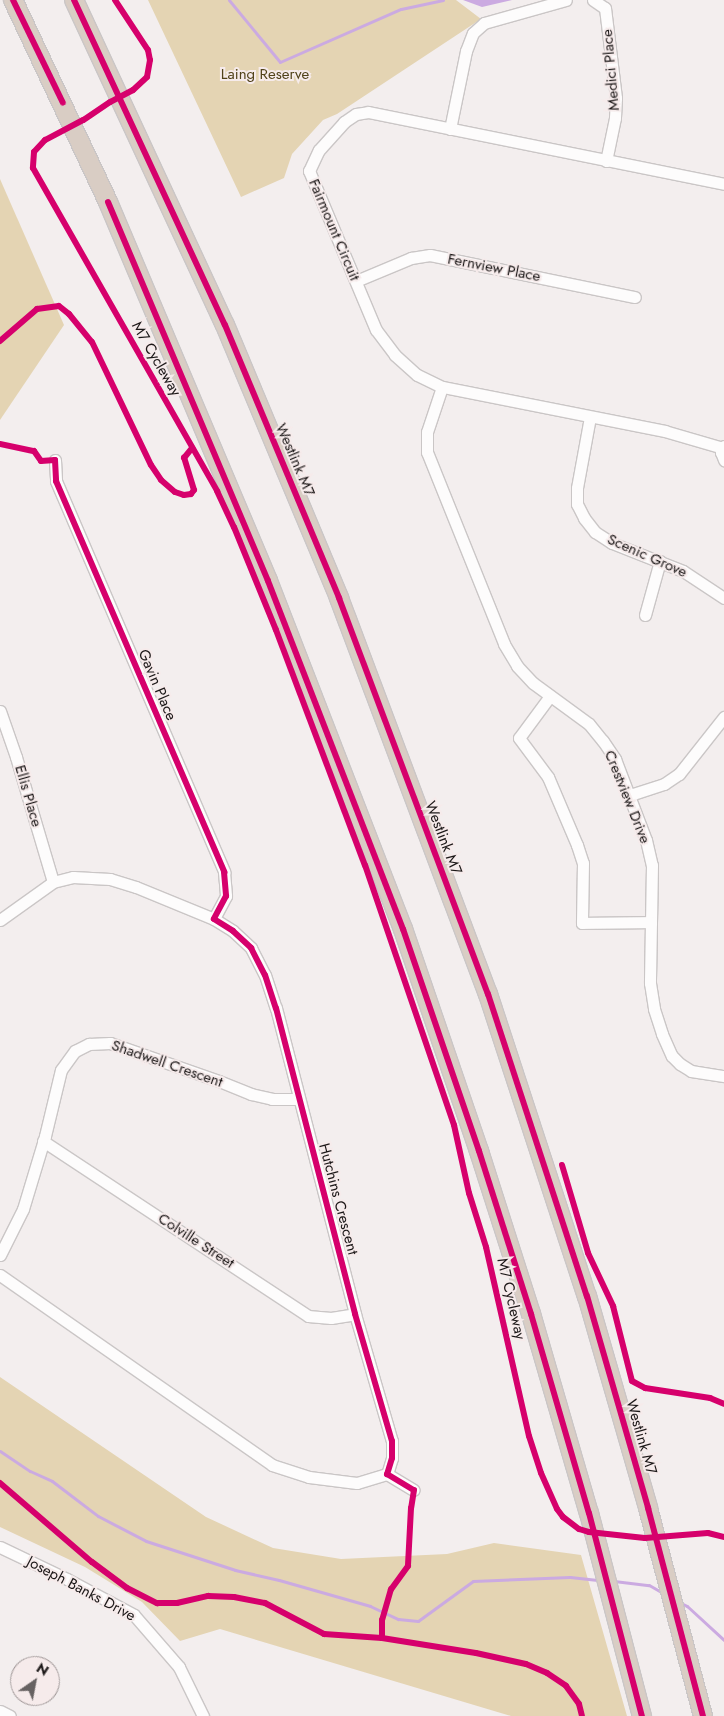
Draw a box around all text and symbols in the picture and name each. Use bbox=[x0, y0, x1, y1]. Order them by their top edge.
street label: Medici Place bbox=[598, 29, 624, 111]
park label: Laing Reserve bbox=[221, 66, 309, 84]
street label: Fairmount Circuit bbox=[304, 176, 364, 284]
street label: Fernview Place bbox=[446, 250, 542, 286]
street label: M7 Cycleway bbox=[127, 318, 185, 400]
street label: Westlink M7 bbox=[272, 421, 318, 499]
street label: Scenic Grove bbox=[604, 530, 690, 582]
street label: Gavin Place bbox=[134, 647, 180, 723]
street label: Crestview Drive bbox=[600, 748, 654, 846]
street label: Ellis Place bbox=[11, 763, 45, 829]
street label: Westlink M7 bbox=[421, 799, 465, 877]
street label: Shadwell Crescent bbox=[109, 1037, 225, 1091]
street label: Hutchins Crescent bbox=[314, 1141, 362, 1257]
street label: Colville Street bbox=[154, 1210, 238, 1272]
street label: M7 Cycleway bbox=[493, 1256, 529, 1342]
street label: Westlink M7 bbox=[622, 1397, 660, 1477]
street label: Joseph Banks Drive bbox=[24, 1553, 138, 1625]
north arrow bbox=[10, 1656, 60, 1706]
text: N bbox=[33, 1658, 53, 1681]

